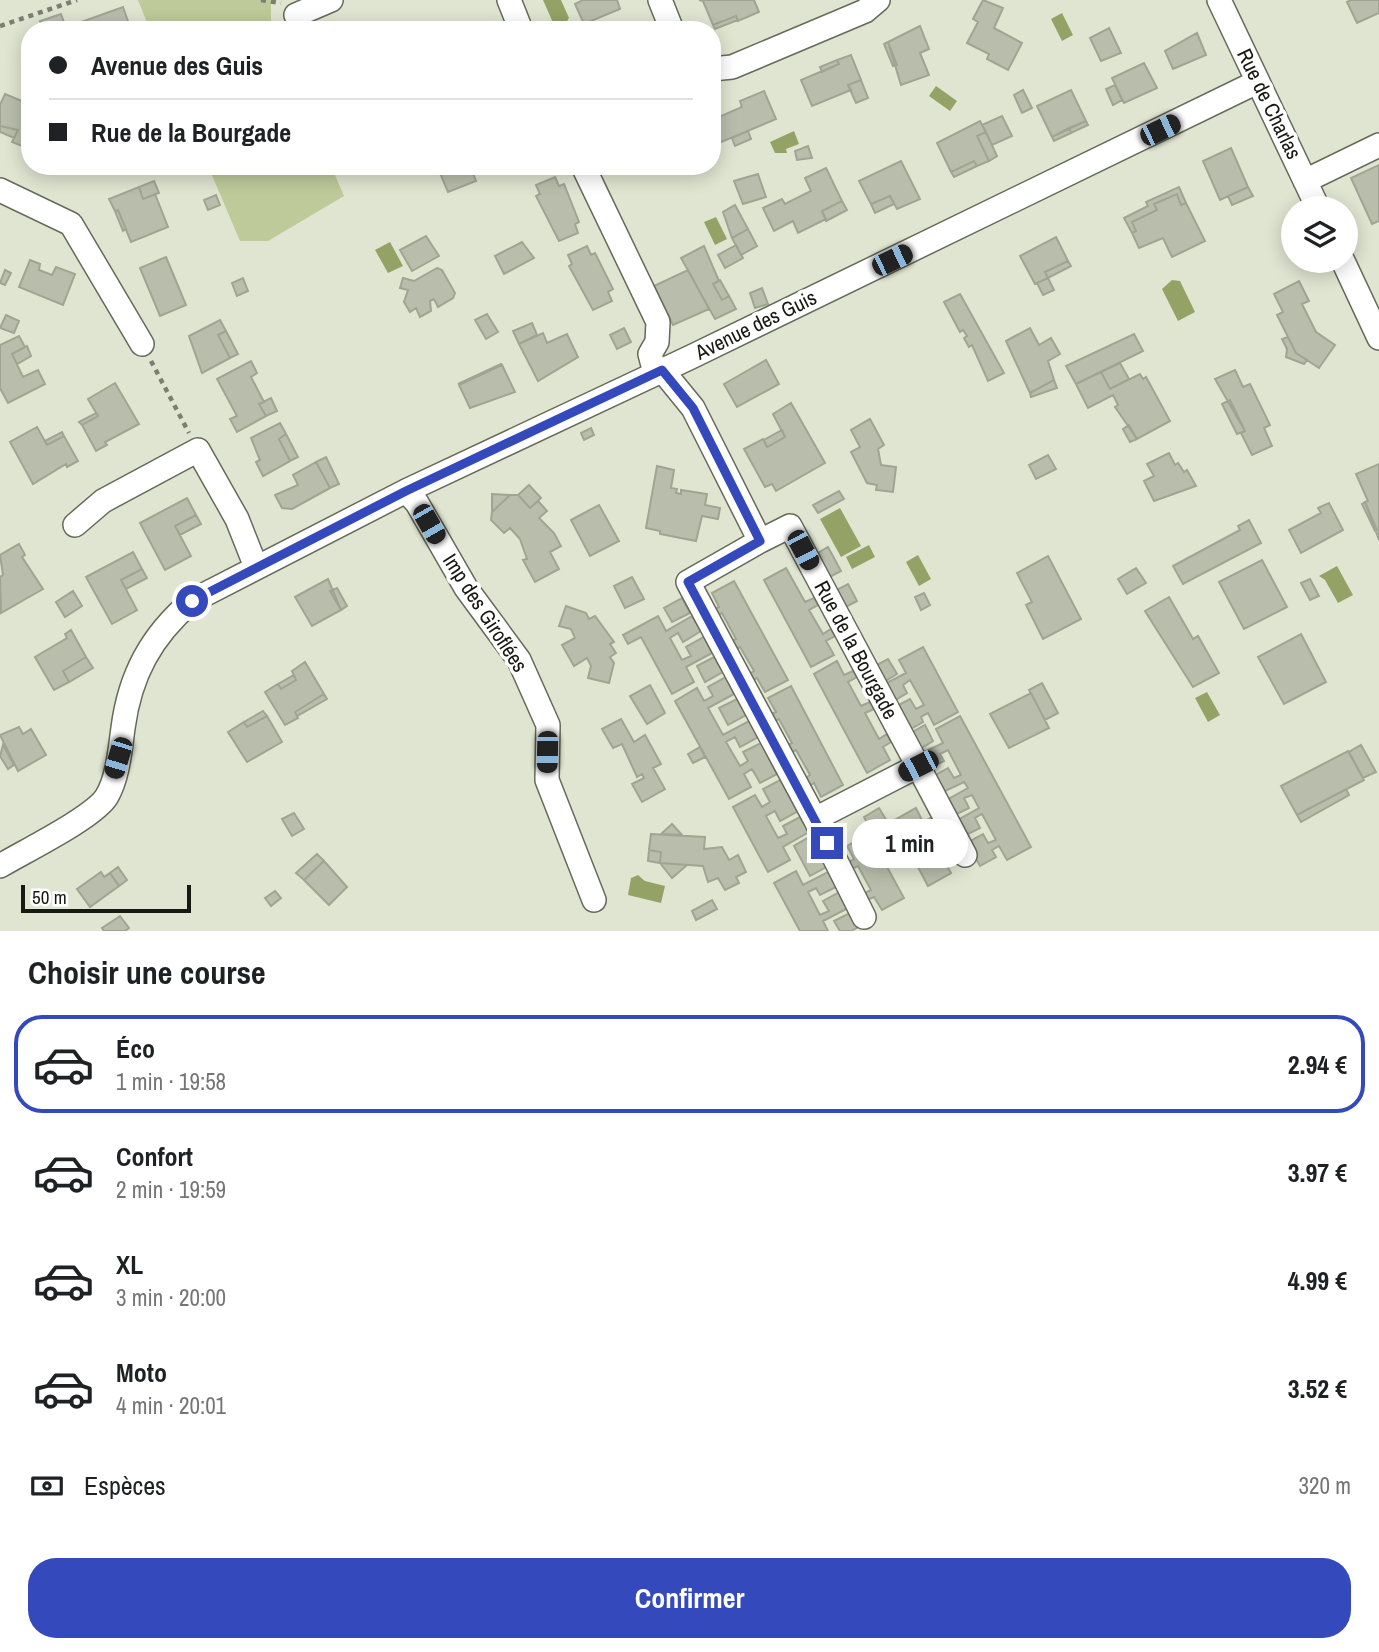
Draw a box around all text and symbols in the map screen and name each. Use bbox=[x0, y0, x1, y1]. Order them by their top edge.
street label: Rue de Charlas bbox=[1230, 44, 1309, 164]
text: Avenue des Guis bbox=[91, 48, 263, 83]
car bbox=[1137, 111, 1184, 149]
text: Rue de la Bourgade bbox=[91, 115, 291, 150]
map controls bbox=[1281, 196, 1358, 273]
button: layers bbox=[1281, 196, 1358, 273]
car bbox=[869, 241, 916, 279]
street label: Avenue des Guis bbox=[689, 283, 821, 367]
car bbox=[410, 501, 449, 547]
car bbox=[784, 527, 823, 573]
street label: Imp des Giroflées bbox=[436, 548, 535, 678]
street label: Rue de la Bourgade bbox=[808, 575, 905, 724]
route start bbox=[176, 585, 208, 617]
car bbox=[537, 731, 558, 773]
car bbox=[102, 735, 135, 781]
car bbox=[895, 747, 942, 785]
callout: 1 min bbox=[852, 818, 967, 868]
route end bbox=[811, 827, 843, 859]
text: 1 min bbox=[885, 828, 935, 859]
scale bar bbox=[21, 882, 191, 914]
text: 50 m bbox=[32, 884, 67, 910]
text: Choisir une course bbox=[28, 951, 266, 994]
text: Éco bbox=[116, 1031, 155, 1066]
icon: car bbox=[32, 1033, 95, 1096]
text: 2.94 € bbox=[1288, 1047, 1347, 1082]
text: 1 min · 19:58 bbox=[116, 1066, 226, 1097]
text: Confort bbox=[116, 1139, 193, 1174]
icon: car bbox=[32, 1141, 95, 1204]
text: 3.97 € bbox=[1288, 1155, 1347, 1190]
text: 2 min · 19:59 bbox=[116, 1174, 226, 1205]
text: XL bbox=[116, 1247, 143, 1282]
icon: car bbox=[32, 1249, 95, 1312]
text: 4.99 € bbox=[1288, 1263, 1347, 1298]
text: 3 min · 20:00 bbox=[116, 1282, 226, 1313]
text: Moto bbox=[116, 1355, 167, 1390]
icon: car bbox=[32, 1357, 95, 1420]
text: 3.52 € bbox=[1288, 1371, 1347, 1406]
text: 4 min · 20:01 bbox=[116, 1390, 226, 1421]
icon: cash bbox=[28, 1467, 66, 1505]
text: Espèces bbox=[84, 1468, 166, 1503]
text: 320 m bbox=[1299, 1470, 1351, 1501]
button: Confirmer bbox=[28, 1558, 1351, 1638]

